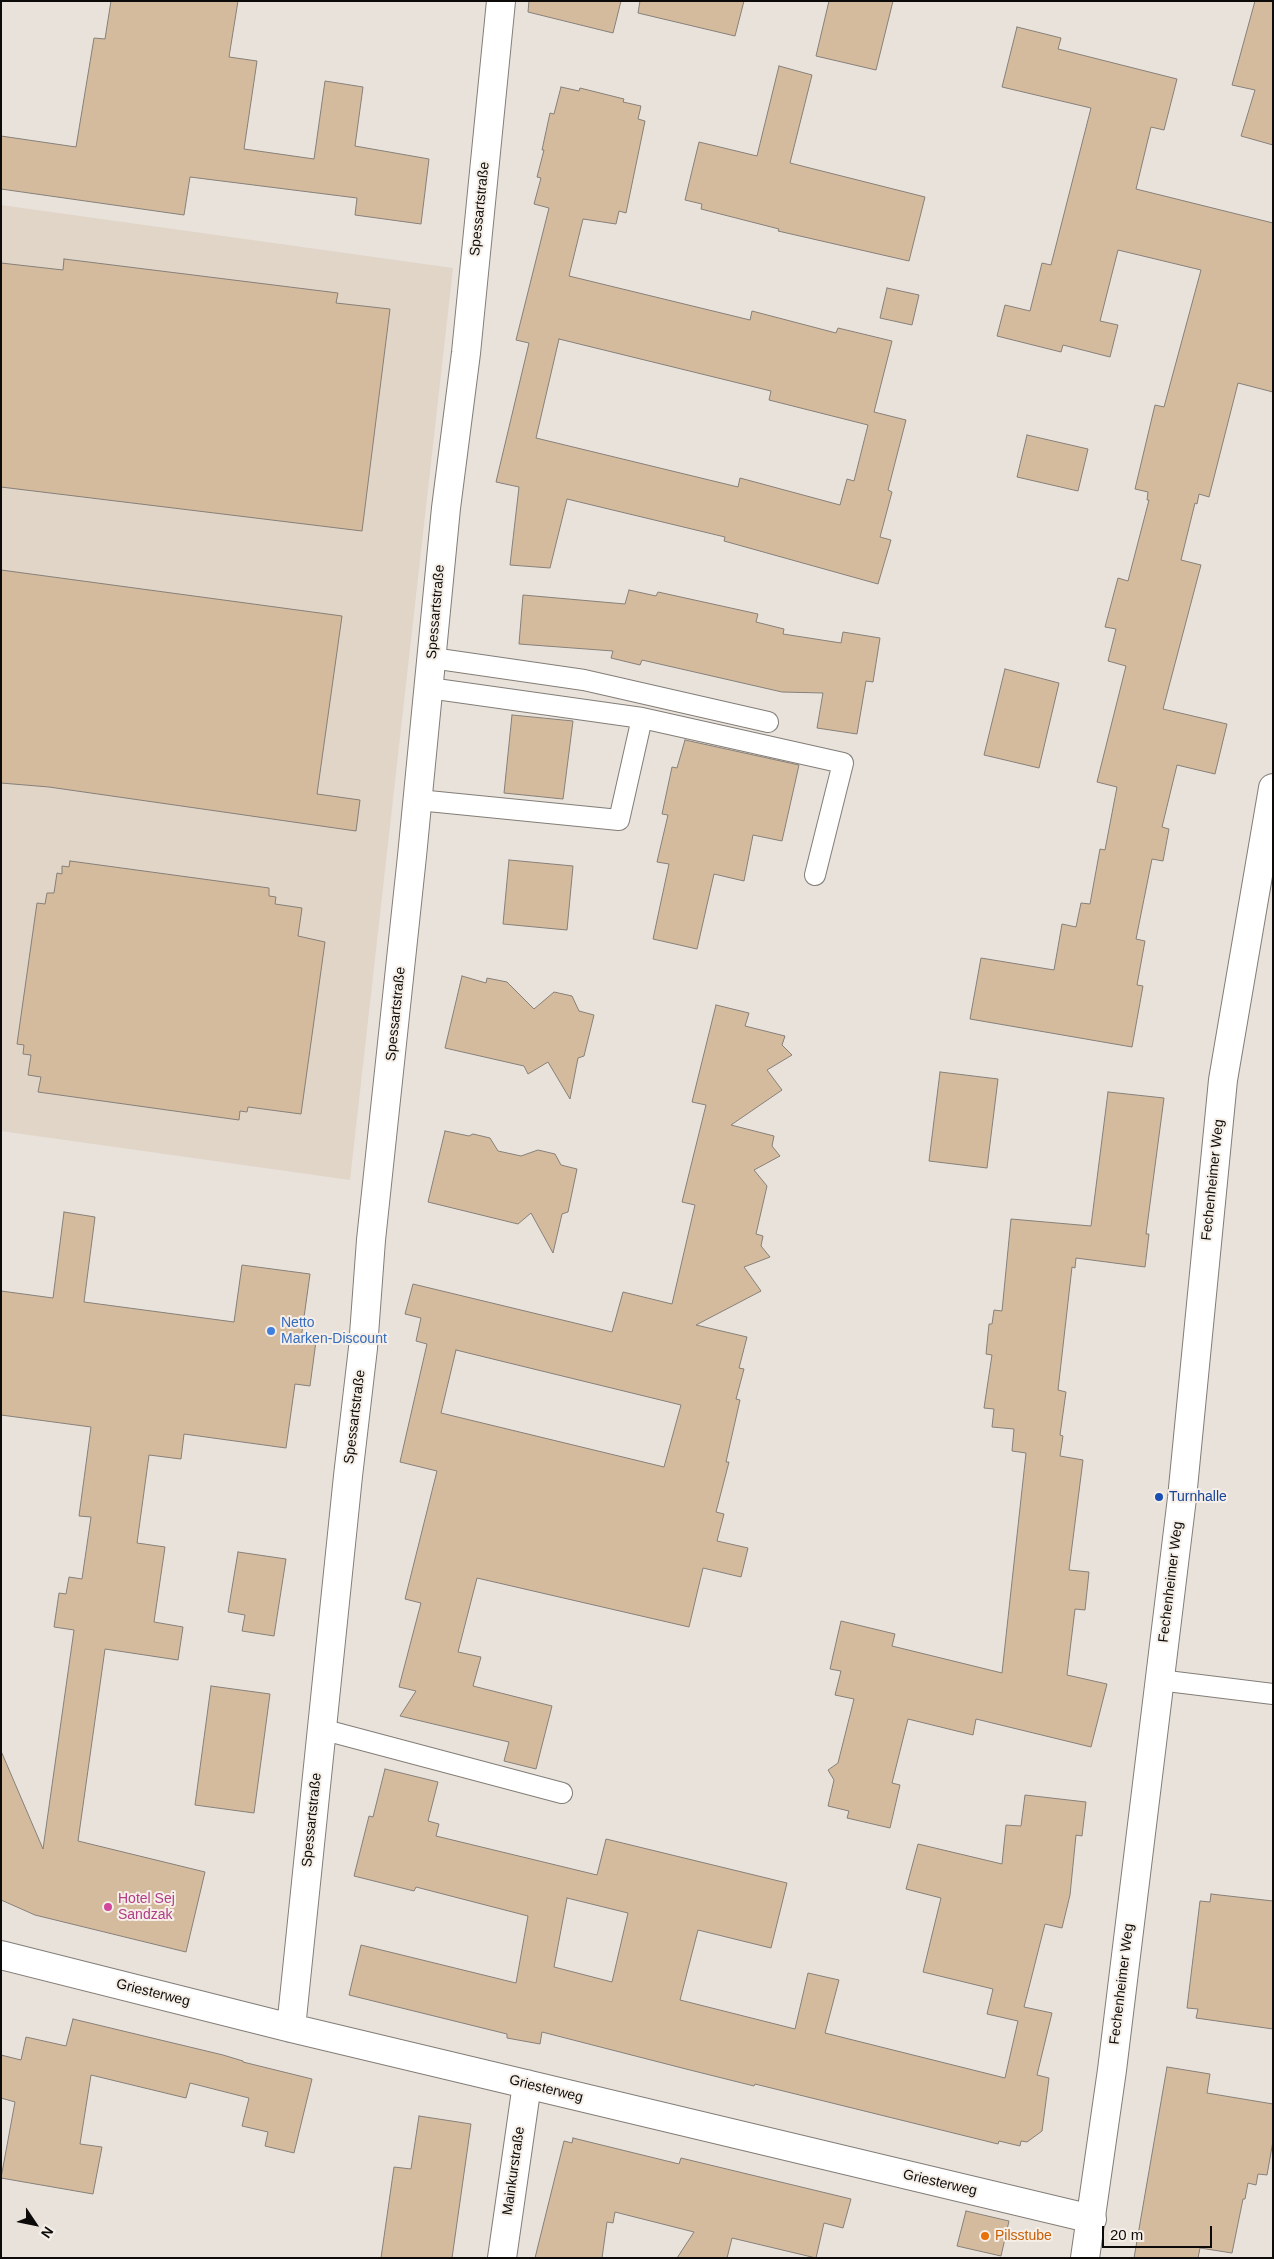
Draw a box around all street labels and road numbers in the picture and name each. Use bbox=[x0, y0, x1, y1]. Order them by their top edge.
street label: Spessartstraße bbox=[467, 161, 493, 257]
street label: Spessartstraße bbox=[423, 564, 449, 660]
street label: Spessartstraße bbox=[383, 966, 409, 1062]
street label: Fechenheimer Weg bbox=[1198, 1118, 1228, 1242]
street label: Spessartstraße bbox=[341, 1369, 369, 1465]
street label: Fechenheimer Weg bbox=[1155, 1520, 1187, 1644]
street label: Spessartstraße bbox=[299, 1772, 325, 1868]
street label: Fechenheimer Weg bbox=[1106, 1922, 1138, 2046]
street label: Griesterweg bbox=[114, 1976, 192, 2010]
street label: Griesterweg bbox=[507, 2072, 585, 2106]
street label: Mainkurstraße bbox=[499, 2126, 529, 2216]
street label: Griesterweg bbox=[901, 2166, 979, 2200]

